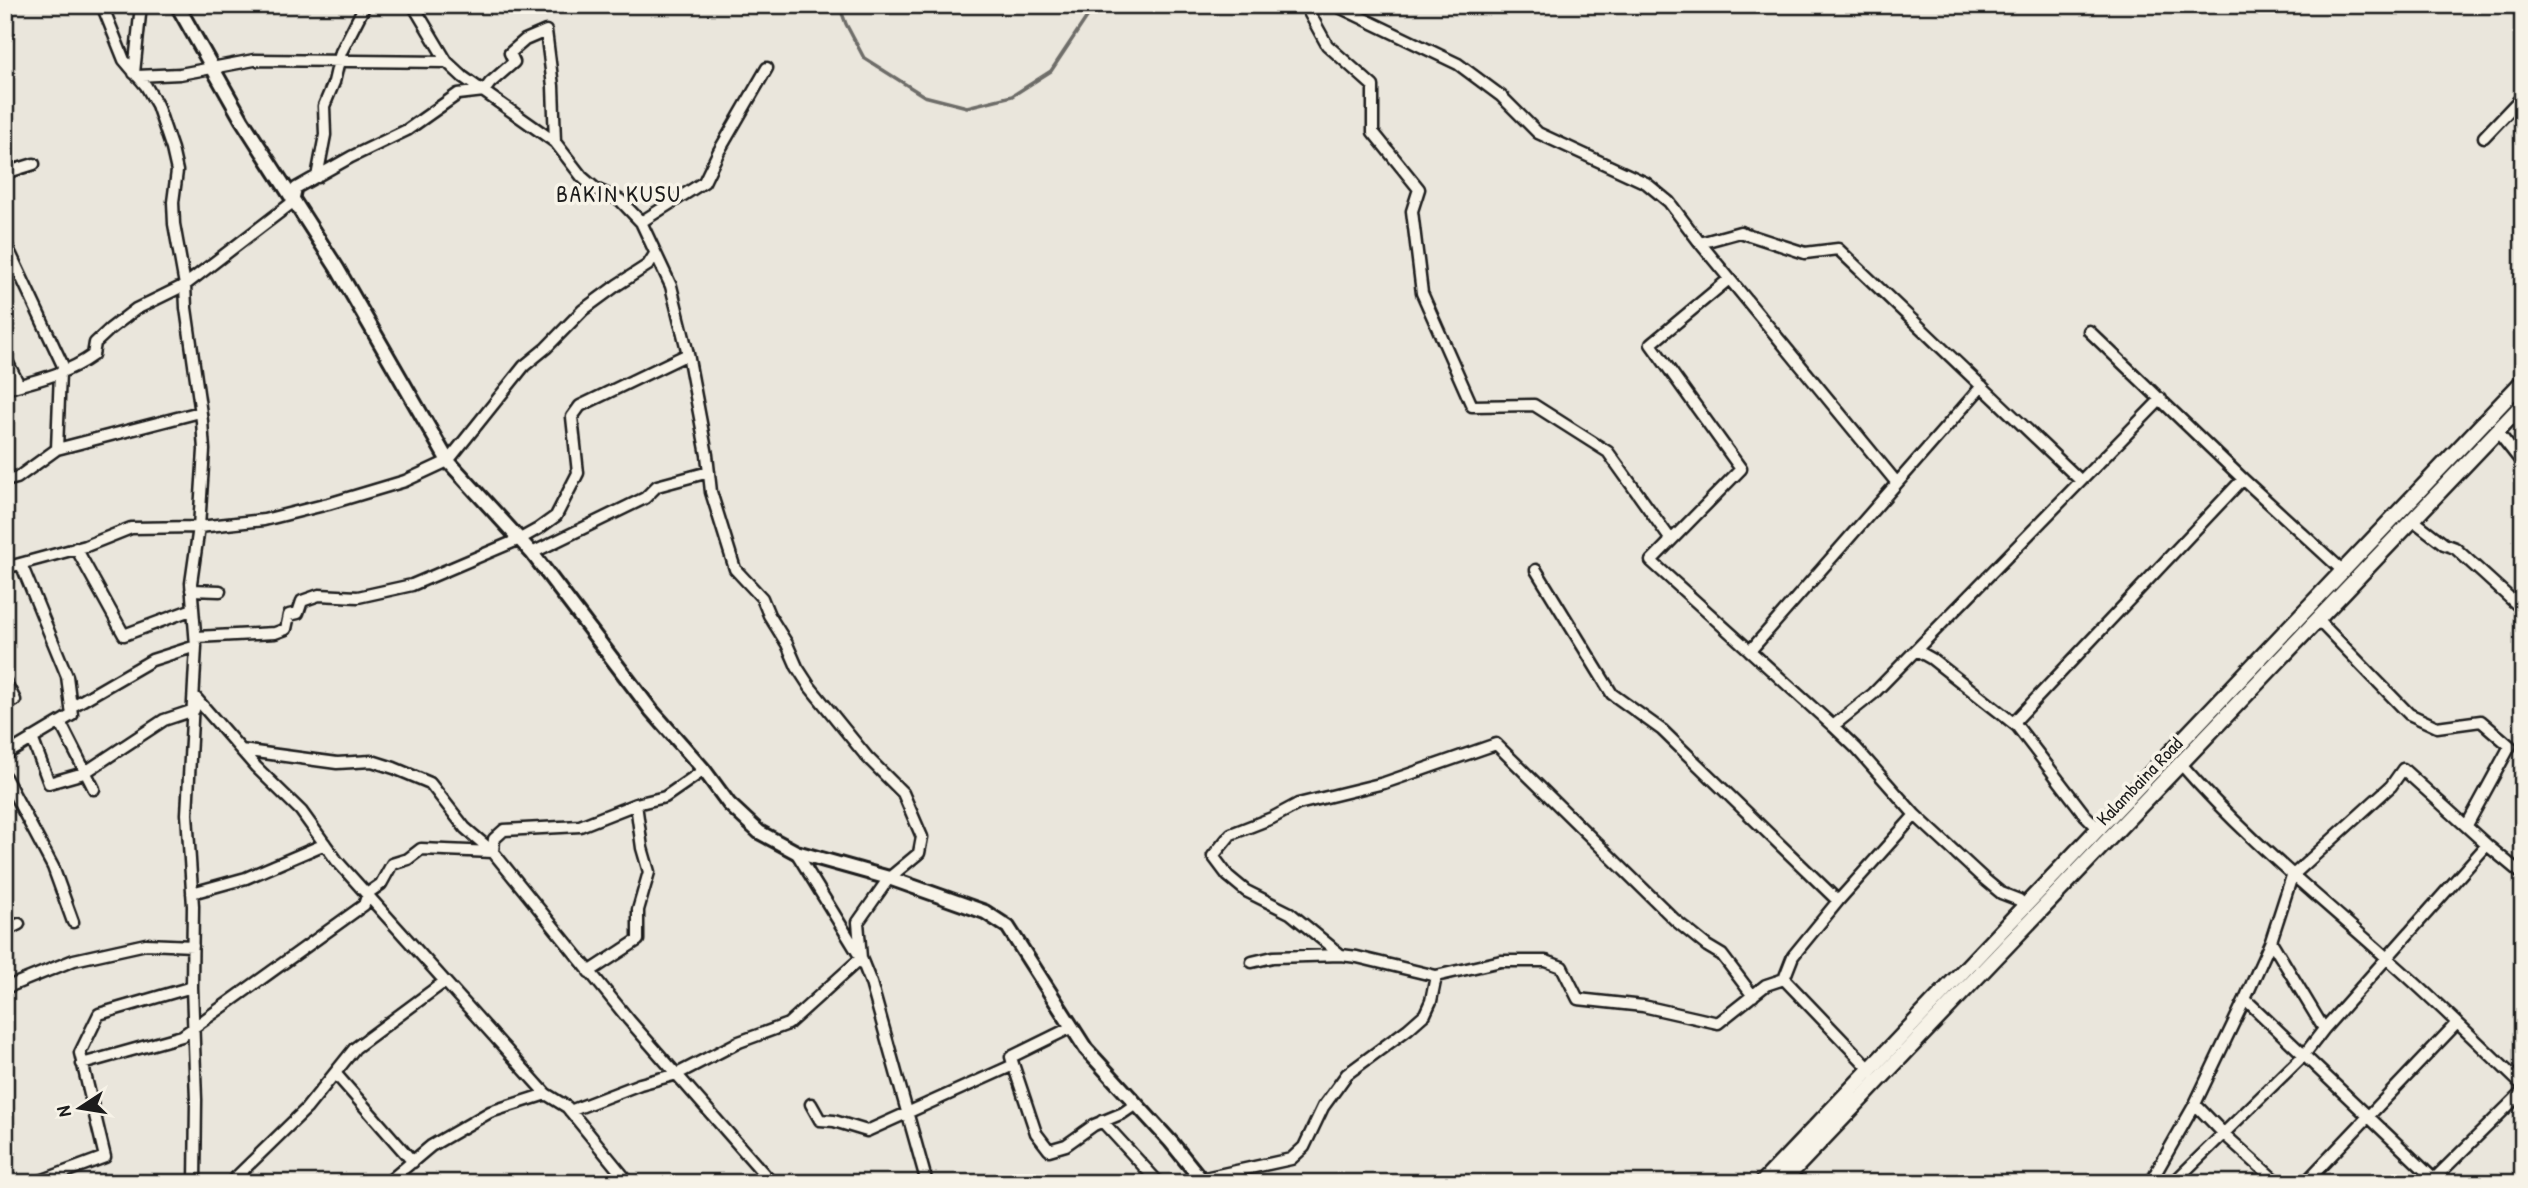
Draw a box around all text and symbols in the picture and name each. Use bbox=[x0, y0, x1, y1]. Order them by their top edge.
district label: BAKIN KUSU bbox=[556, 178, 682, 209]
street label: Kalambaina Road bbox=[2090, 731, 2188, 831]
north arrow bbox=[46, 1072, 116, 1142]
text: N bbox=[50, 1104, 77, 1119]

